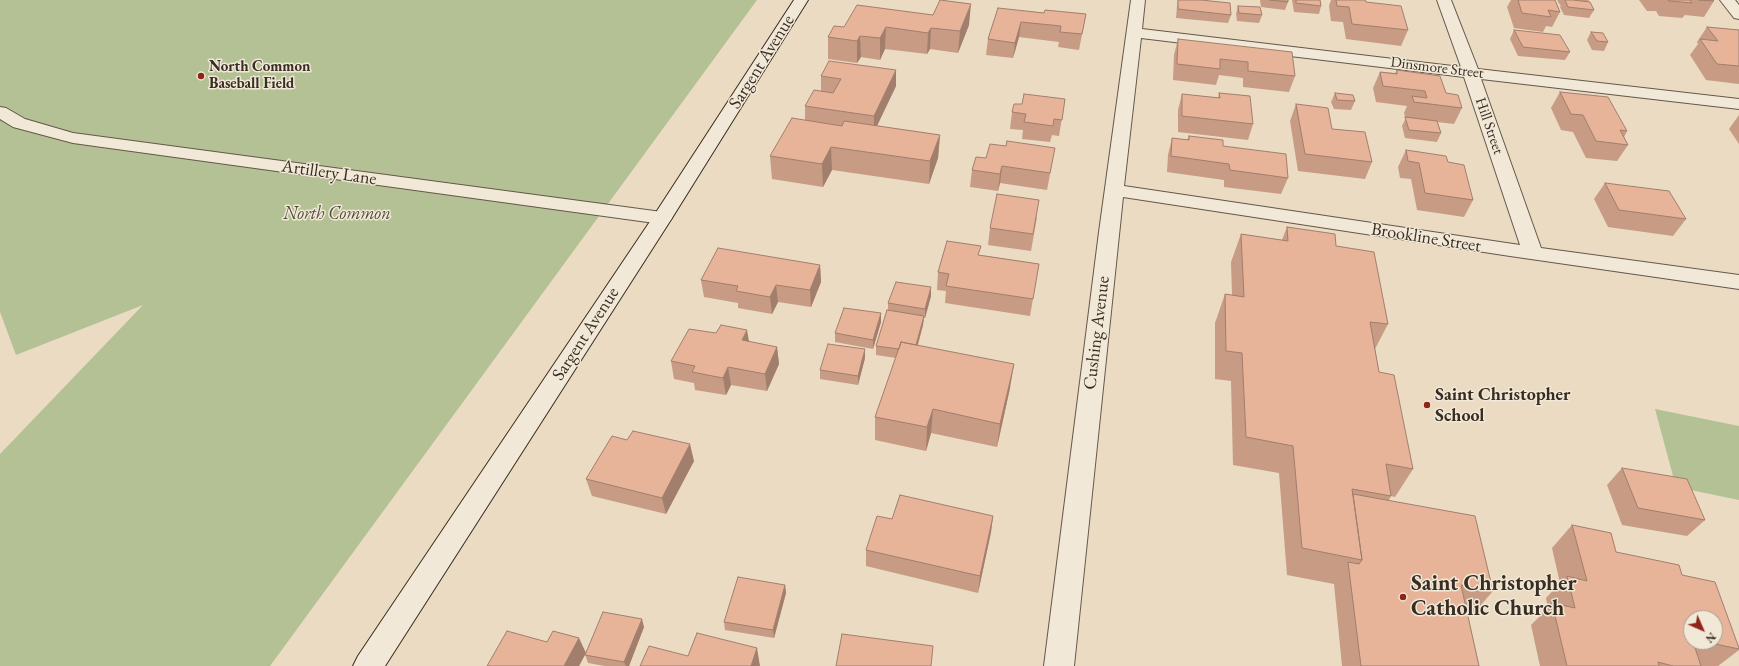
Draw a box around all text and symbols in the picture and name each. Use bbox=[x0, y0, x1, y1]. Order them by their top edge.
street label: Sargent Avenue bbox=[725, 11, 799, 113]
street label: Dinsmore Street bbox=[1389, 53, 1485, 83]
place label: North Common Baseball Field bbox=[209, 58, 311, 93]
marker: North Common Baseball Field bbox=[196, 71, 206, 81]
street label: Hill Street bbox=[1471, 95, 1507, 157]
street label: Artillery Lane bbox=[280, 156, 378, 190]
park label: North Common bbox=[283, 203, 391, 225]
street label: Brookline Street bbox=[1370, 219, 1482, 257]
street label: Cushing Avenue bbox=[1079, 275, 1115, 391]
street label: Sargent Avenue bbox=[548, 283, 624, 385]
place label: Saint Christopher School bbox=[1435, 384, 1571, 426]
marker: Saint Christopher School bbox=[1422, 400, 1432, 410]
place label: Saint Christopher Catholic Church bbox=[1411, 571, 1577, 622]
marker: Saint Christopher Catholic Church bbox=[1398, 592, 1408, 602]
north arrow bbox=[1683, 610, 1723, 650]
text: N bbox=[1703, 630, 1719, 646]

